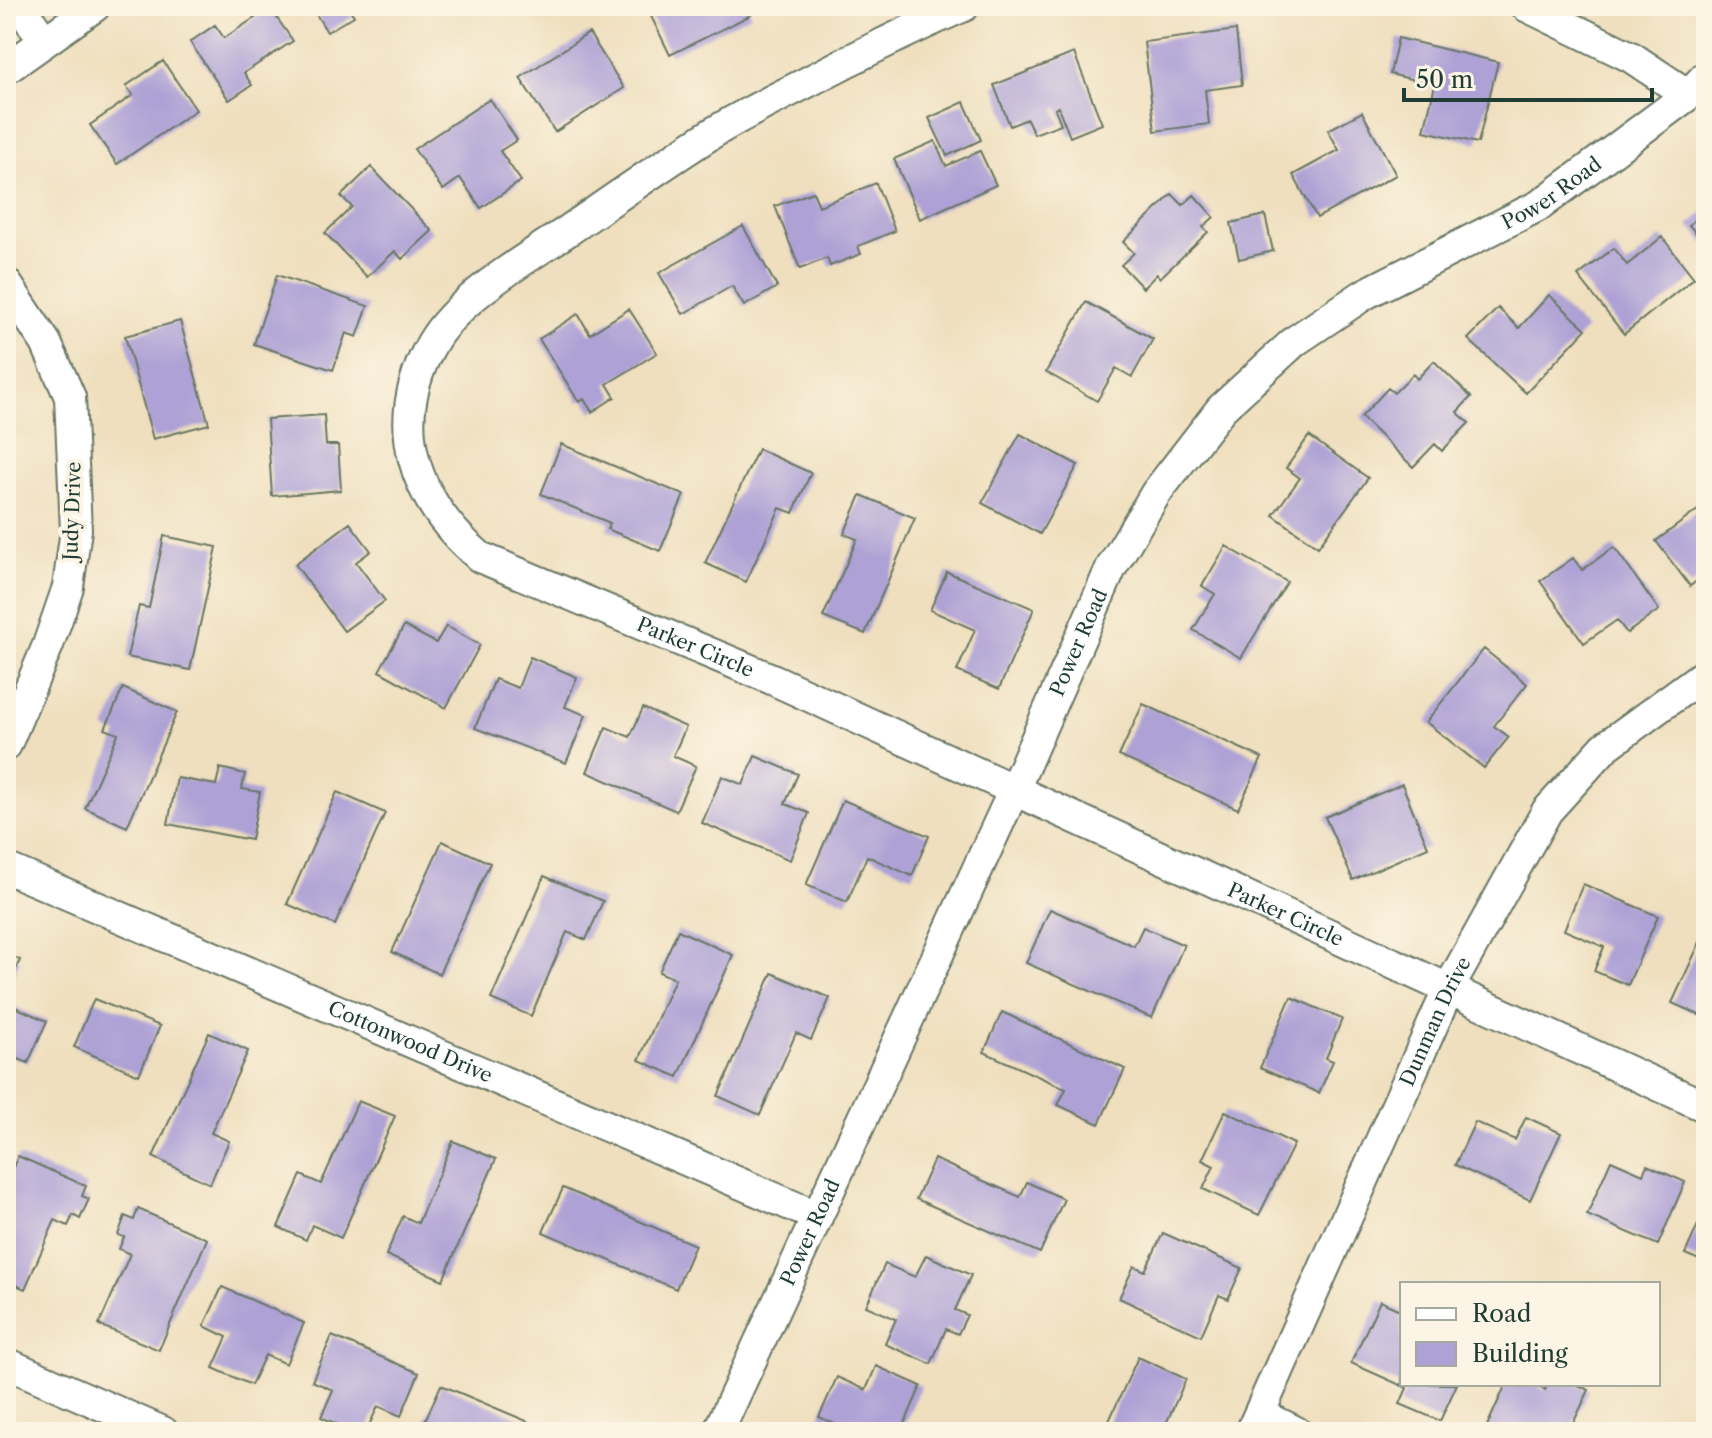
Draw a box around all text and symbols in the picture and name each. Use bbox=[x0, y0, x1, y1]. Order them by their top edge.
scale bar bbox=[1404, 52, 1652, 102]
text: 50 m bbox=[1416, 65, 1473, 94]
street label: Power Road bbox=[1498, 152, 1606, 234]
street label: Judy Drive bbox=[58, 461, 86, 564]
street label: Power Road bbox=[1045, 585, 1112, 700]
street label: Parker Circle bbox=[633, 612, 757, 682]
street label: Parker Circle bbox=[1224, 877, 1347, 951]
street label: Dunman Drive bbox=[1395, 953, 1476, 1090]
street label: Cottonwood Drive bbox=[325, 996, 496, 1087]
street label: Power Road bbox=[775, 1175, 845, 1289]
legend bbox=[1400, 1282, 1660, 1386]
text: Road bbox=[1472, 1299, 1532, 1328]
text: Building bbox=[1472, 1339, 1568, 1368]

